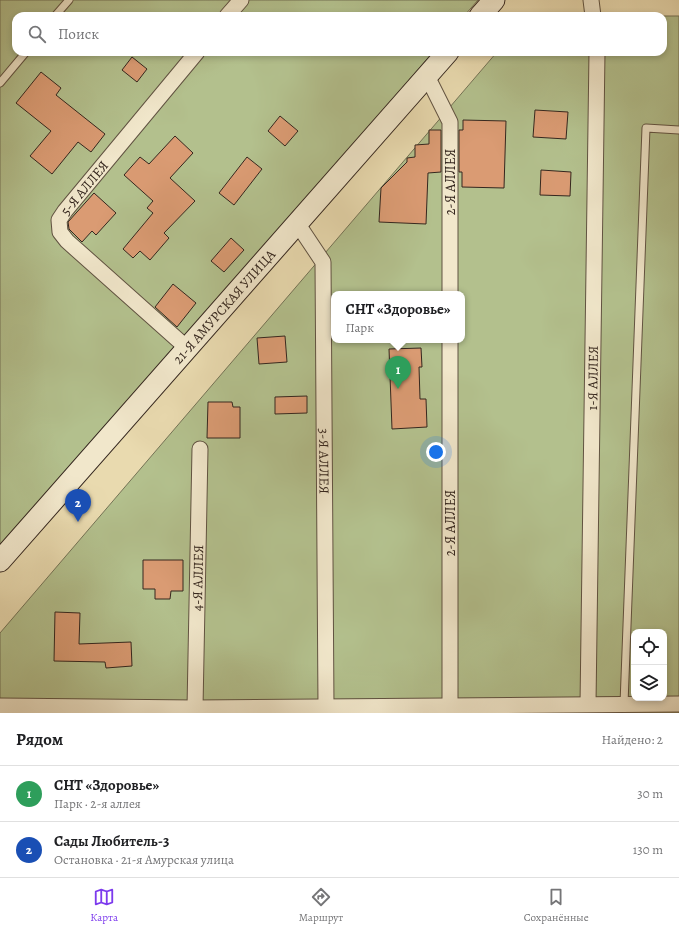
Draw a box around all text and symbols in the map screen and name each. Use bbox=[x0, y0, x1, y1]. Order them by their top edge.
search box bbox=[12, 12, 667, 56]
icon: search bbox=[26, 23, 48, 45]
text: Поиск bbox=[58, 24, 99, 44]
street label: 2-Я АЛЛЕЯ bbox=[441, 149, 460, 215]
street label: 5-Я АЛЛЕЯ bbox=[55, 156, 113, 219]
street label: 21-Я АМУРСКАЯ УЛИЦА bbox=[168, 245, 280, 368]
popup bbox=[331, 291, 465, 343]
text: СНТ «Здоровье» bbox=[345, 299, 451, 319]
text: Парк bbox=[345, 319, 374, 336]
street label: 1-Я АЛЛЕЯ bbox=[583, 345, 602, 411]
pin: 1 bbox=[385, 356, 411, 389]
street label: 3-Я АЛЛЕЯ bbox=[315, 428, 334, 494]
your location bbox=[426, 442, 446, 462]
pin: 2 bbox=[65, 489, 91, 522]
street label: 2-Я АЛЛЕЯ bbox=[441, 490, 460, 556]
street label: 4-Я АЛЛЕЯ bbox=[187, 545, 208, 611]
map controls bbox=[631, 629, 667, 701]
button: locate bbox=[631, 629, 667, 665]
button: layers bbox=[631, 665, 667, 701]
text: Рядом bbox=[16, 728, 63, 751]
text: Найдено: 2 bbox=[602, 731, 663, 748]
text: СНТ «Здоровье» bbox=[54, 775, 159, 795]
text: 1 bbox=[27, 785, 31, 802]
text: 30 m bbox=[637, 785, 663, 802]
text: Парк · 2-я аллея bbox=[54, 795, 141, 812]
text: Сады Любитель-3 bbox=[54, 831, 169, 851]
text: 2 bbox=[26, 841, 32, 858]
text: 130 m bbox=[633, 841, 663, 858]
text: Остановка · 21-я Амурская улица bbox=[54, 851, 234, 868]
tab: Карта bbox=[90, 886, 118, 925]
tab: Маршрут bbox=[299, 886, 343, 925]
tab: Сохранённые bbox=[524, 886, 589, 925]

